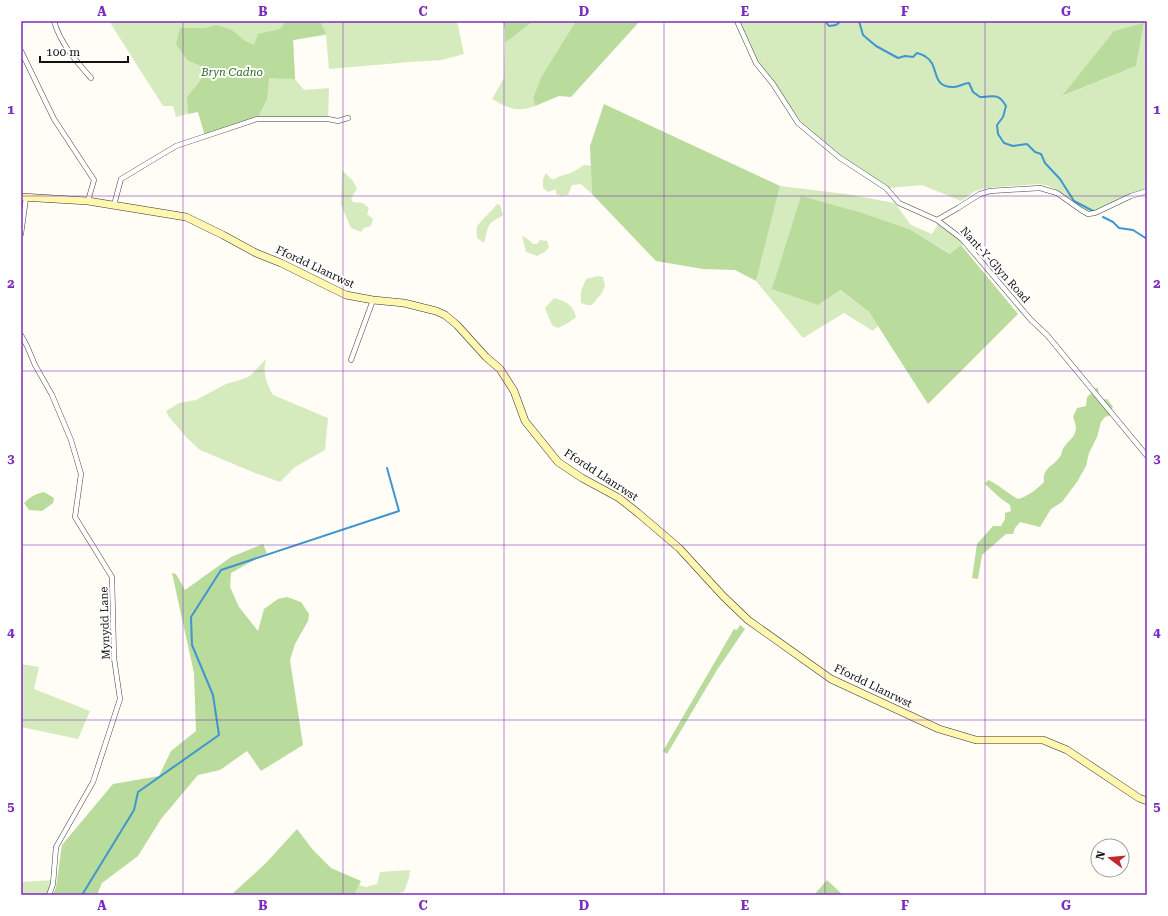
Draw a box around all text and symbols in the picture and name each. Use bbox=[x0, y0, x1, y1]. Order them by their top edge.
text: A bbox=[97, 4, 107, 19]
text: B bbox=[258, 4, 268, 19]
text: C bbox=[418, 4, 428, 19]
text: D bbox=[579, 4, 589, 19]
text: E bbox=[741, 4, 749, 19]
text: F bbox=[901, 4, 909, 19]
text: G bbox=[1061, 4, 1071, 19]
scale bar bbox=[40, 38, 128, 64]
text: 100 m bbox=[46, 45, 80, 59]
park label: Bryn Cadno bbox=[200, 66, 263, 79]
text: 1 bbox=[7, 102, 15, 117]
text: 1 bbox=[1153, 102, 1161, 117]
street label: Nant-Y-Glyn Road bbox=[957, 224, 1033, 306]
street label: Ffordd Llanrwst bbox=[274, 243, 356, 291]
text: 2 bbox=[7, 276, 15, 291]
text: 2 bbox=[1153, 276, 1161, 291]
street label: Ffordd Llanrwst bbox=[562, 446, 640, 504]
text: 3 bbox=[7, 451, 15, 466]
text: 3 bbox=[1153, 451, 1161, 466]
street label: Mynydd Lane bbox=[97, 586, 113, 660]
text: 4 bbox=[7, 625, 15, 640]
text: 4 bbox=[1153, 625, 1161, 640]
street label: Ffordd Llanrwst bbox=[832, 661, 914, 711]
text: 5 bbox=[7, 799, 15, 814]
text: 5 bbox=[1153, 799, 1161, 814]
north arrow bbox=[1090, 838, 1130, 878]
text: N bbox=[1093, 849, 1108, 861]
text: A bbox=[97, 898, 107, 913]
text: B bbox=[258, 898, 268, 913]
text: C bbox=[418, 898, 428, 913]
text: D bbox=[579, 898, 589, 913]
text: E bbox=[741, 898, 749, 913]
text: F bbox=[901, 898, 909, 913]
text: G bbox=[1061, 898, 1071, 913]

